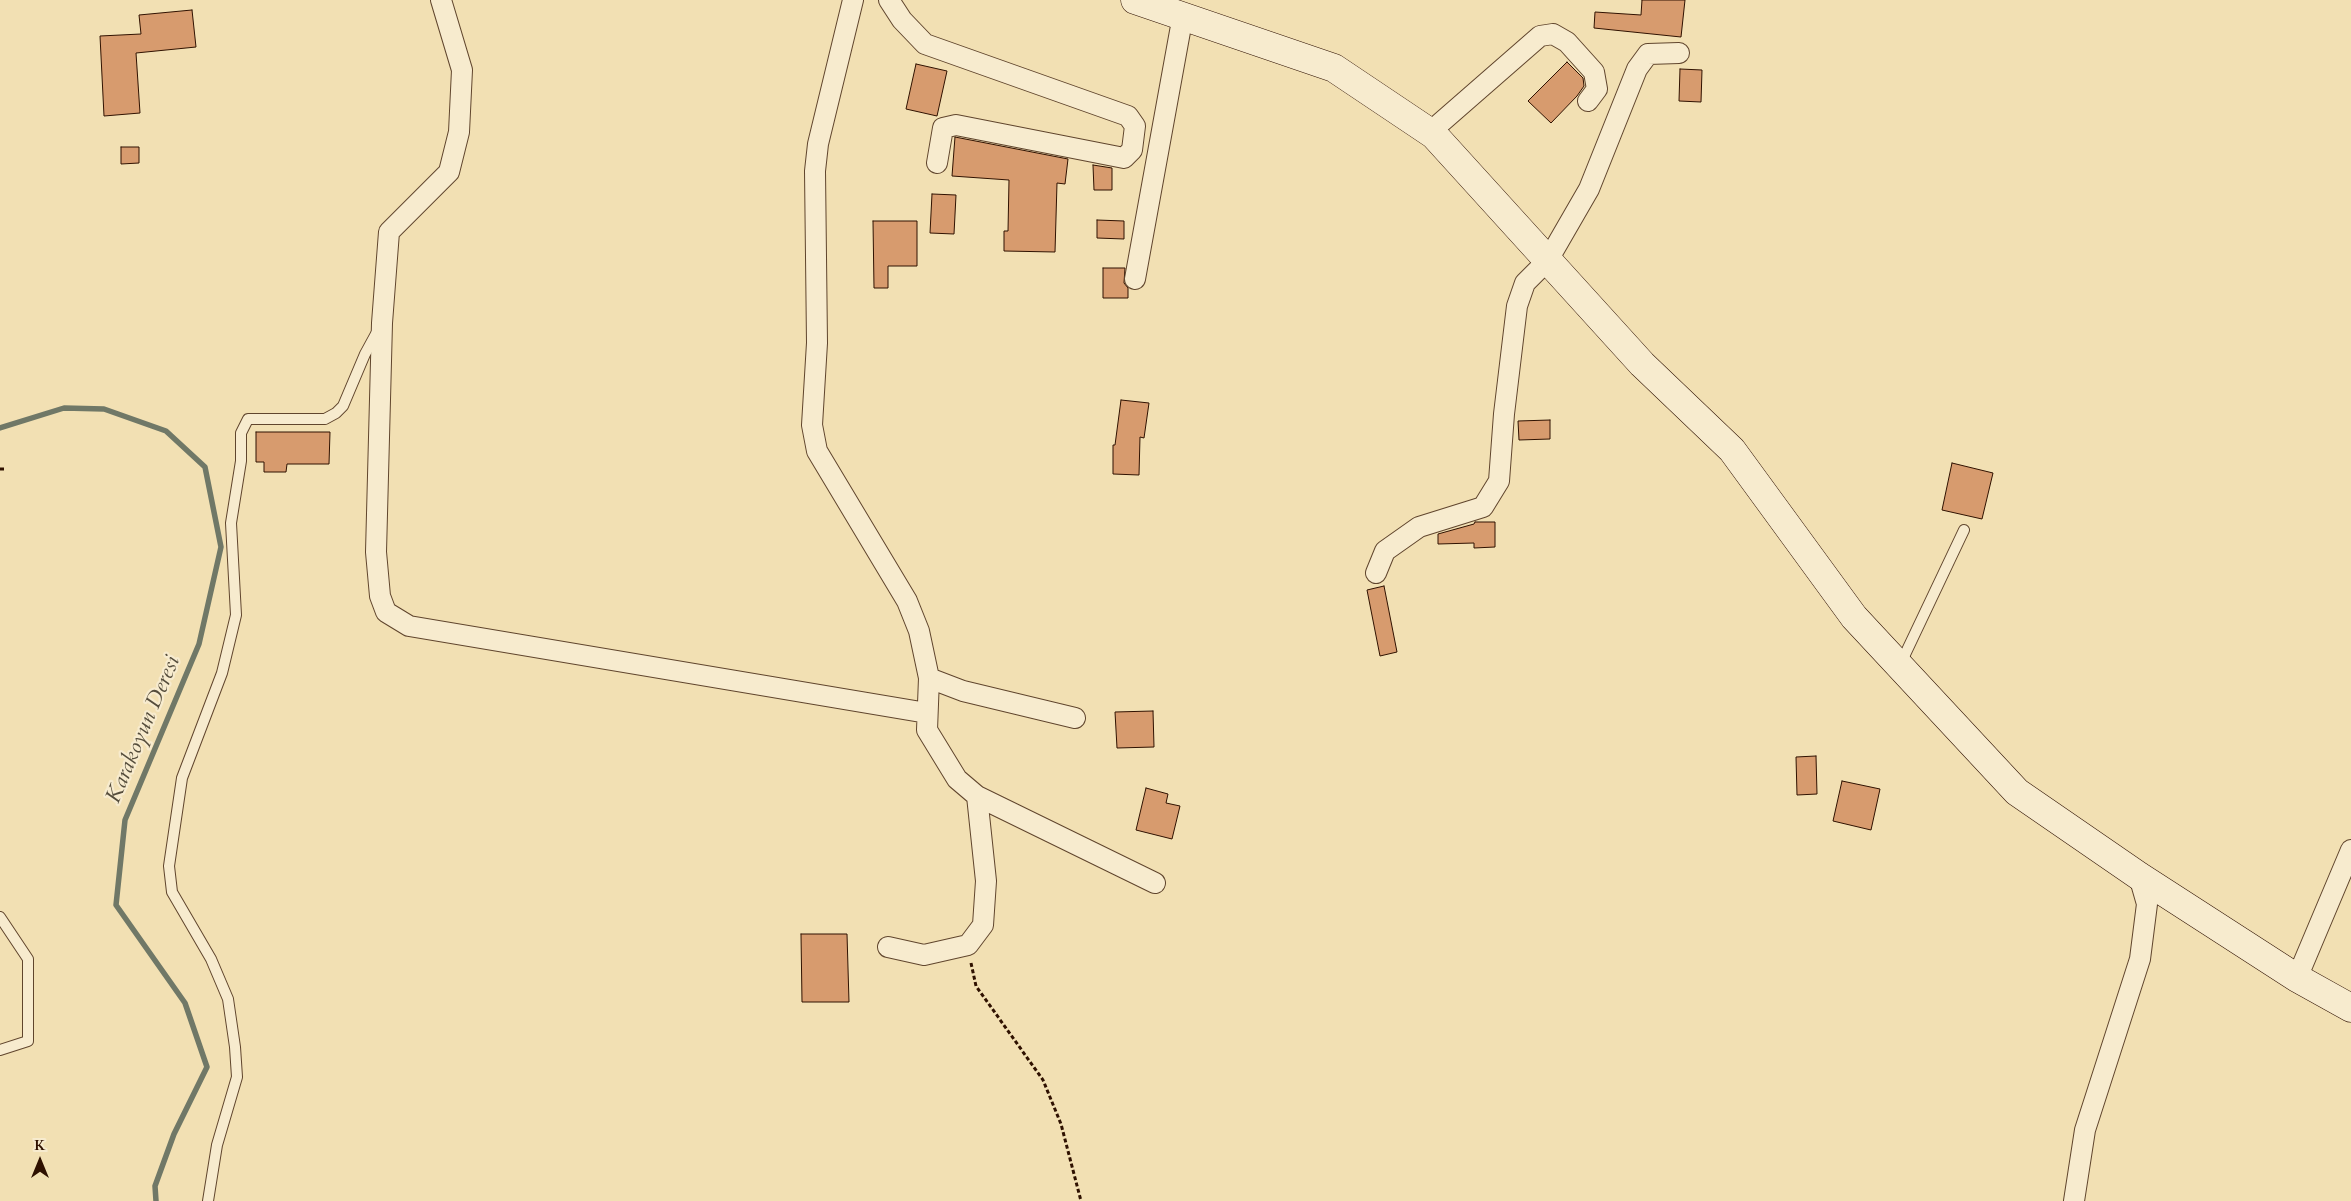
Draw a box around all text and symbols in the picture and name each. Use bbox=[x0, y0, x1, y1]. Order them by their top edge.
water label: Karakoyun Deresi bbox=[101, 652, 187, 808]
north arrow bbox=[15, 1136, 65, 1186]
text: K bbox=[34, 1136, 46, 1155]

